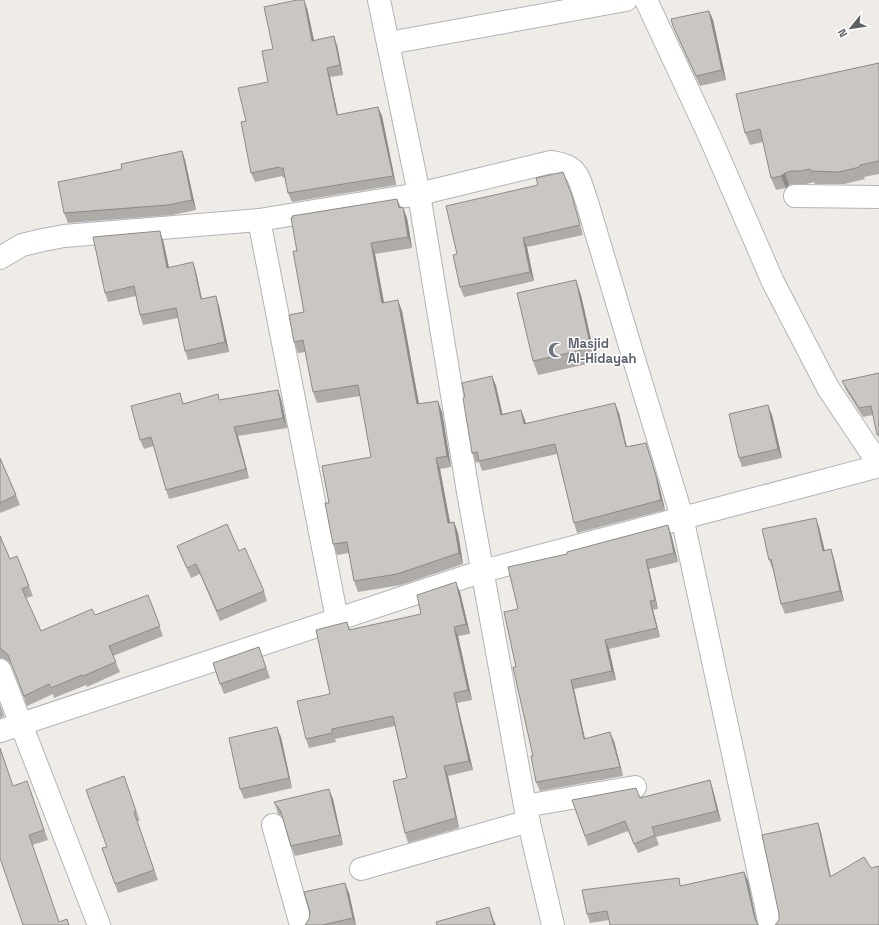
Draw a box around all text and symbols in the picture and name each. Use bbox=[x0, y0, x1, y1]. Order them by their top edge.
north arrow bbox=[831, 8, 871, 48]
text: N bbox=[834, 26, 850, 40]
place label: Masjid Al-Hidayah bbox=[568, 335, 636, 367]
mosque icon: Masjid Al-Hidayah bbox=[547, 341, 565, 359]

